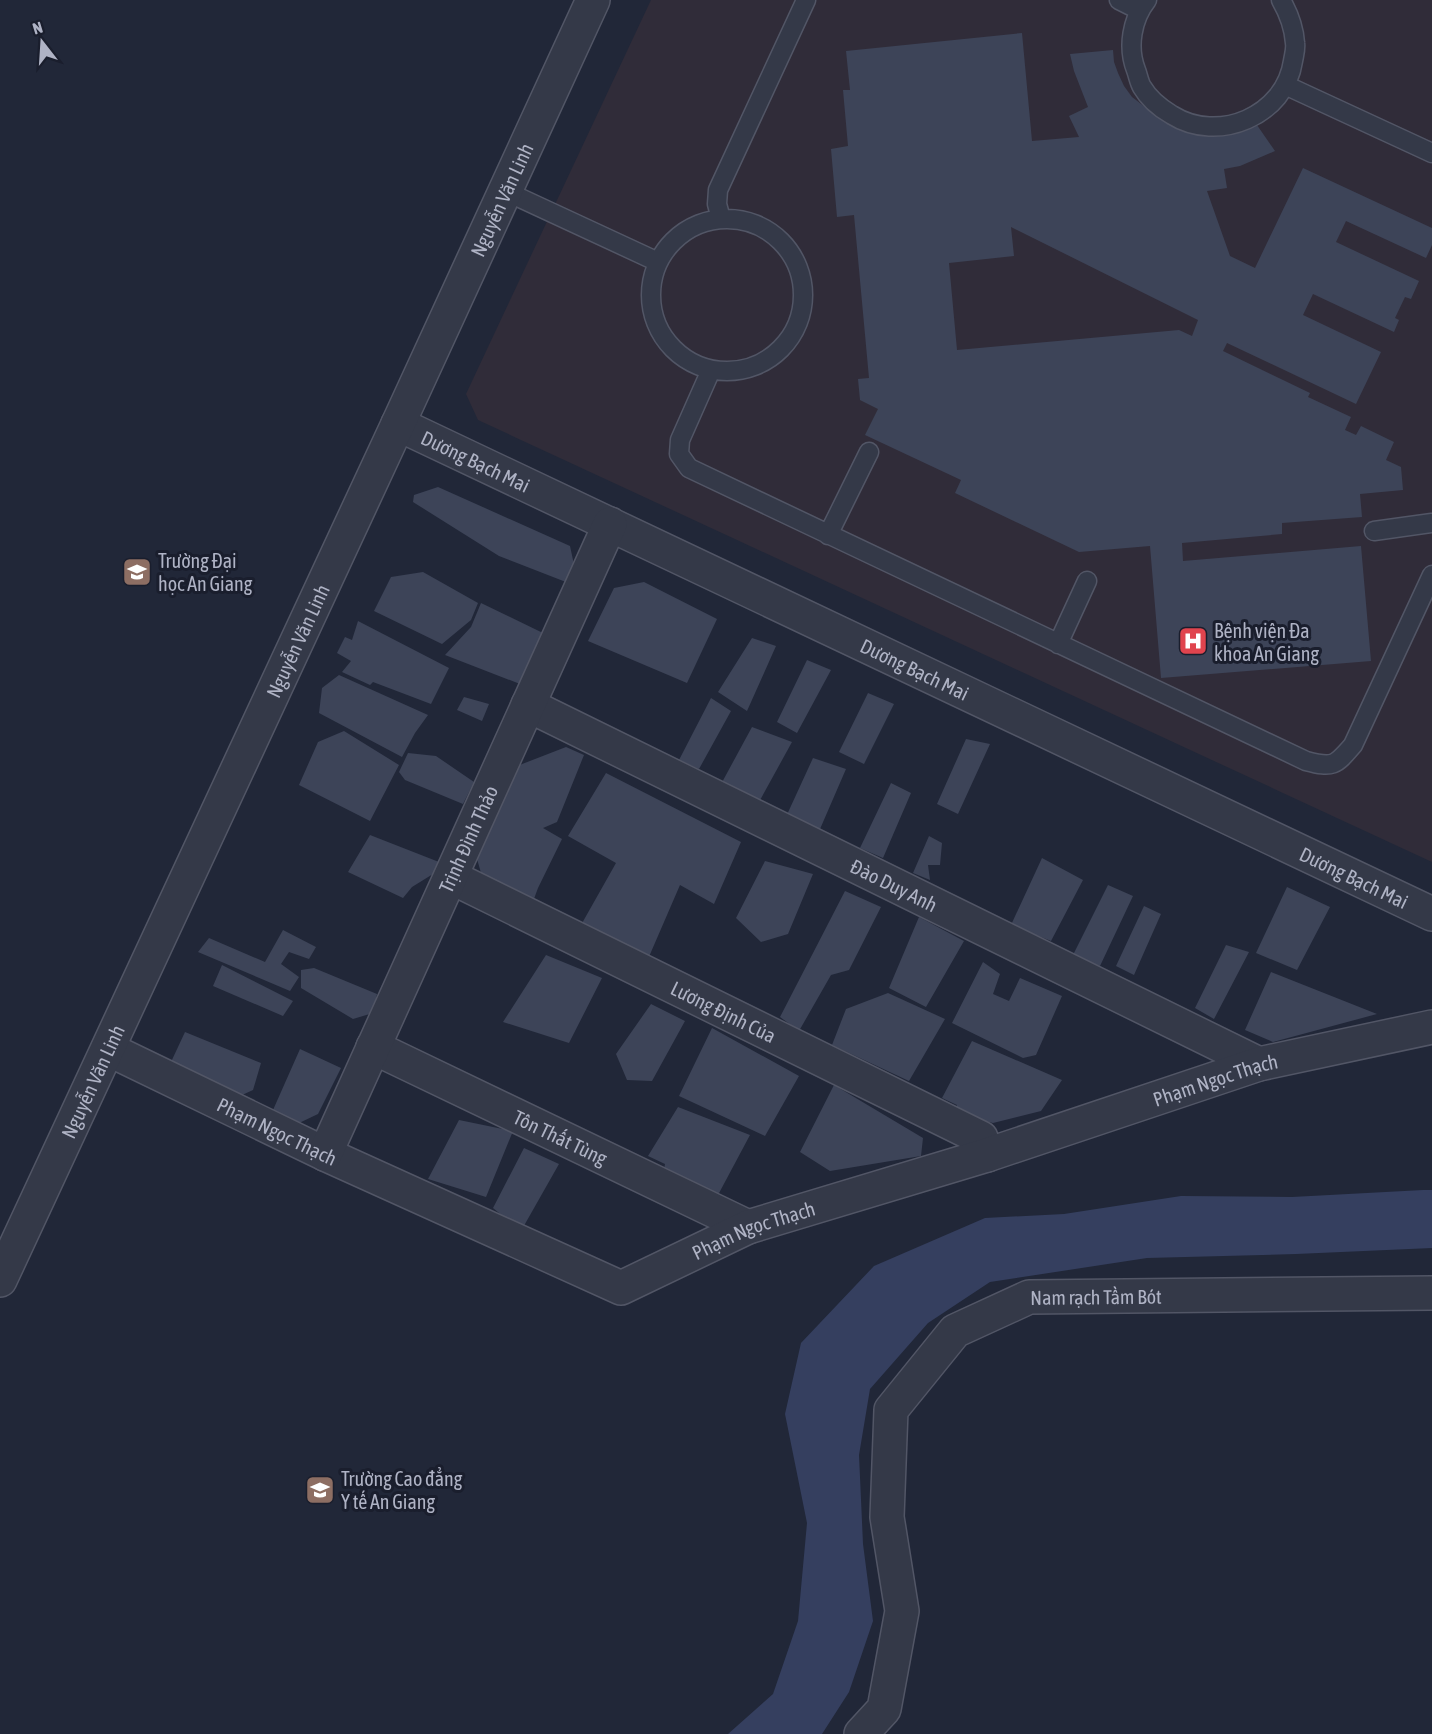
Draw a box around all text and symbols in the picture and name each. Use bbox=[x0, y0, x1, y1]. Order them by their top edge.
north arrow bbox=[12, 12, 72, 72]
text: N bbox=[30, 18, 45, 38]
street label: Nguyễn Văn Linh bbox=[465, 139, 537, 260]
street label: Dương Bạch Mai bbox=[418, 425, 534, 496]
place label: Trường Đại học An Giang bbox=[158, 549, 253, 595]
school or university icon: Trường Đại học An Giang bbox=[121, 556, 153, 588]
street label: Nguyễn Văn Linh bbox=[261, 580, 333, 701]
place label: Bệnh viện Đa khoa An Giang bbox=[1214, 619, 1319, 665]
hospital icon: Bệnh viện Đa khoa An Giang bbox=[1177, 625, 1209, 657]
street label: Dương Bạch Mai bbox=[857, 633, 973, 704]
street label: Trịnh Đình Thảo bbox=[433, 782, 502, 896]
street label: Dương Bạch Mai bbox=[1296, 842, 1412, 913]
street label: Đào Duy Anh bbox=[847, 854, 941, 916]
street label: Lương Định Của bbox=[668, 976, 780, 1047]
street label: Nguyễn Văn Linh bbox=[56, 1021, 129, 1142]
street label: Phạm Ngọc Thạch bbox=[1150, 1049, 1280, 1110]
street label: Phạm Ngọc Thạch bbox=[214, 1092, 341, 1169]
street label: Tôn Thất Tùng bbox=[510, 1105, 611, 1169]
street label: Phạm Ngọc Thạch bbox=[688, 1196, 818, 1264]
street label: Nam rạch Tầm Bót bbox=[1030, 1284, 1162, 1308]
place label: Trường Cao đẳng Y tế An Giang bbox=[341, 1467, 463, 1513]
school or university icon: Trường Cao đẳng Y tế An Giang bbox=[304, 1474, 336, 1506]

